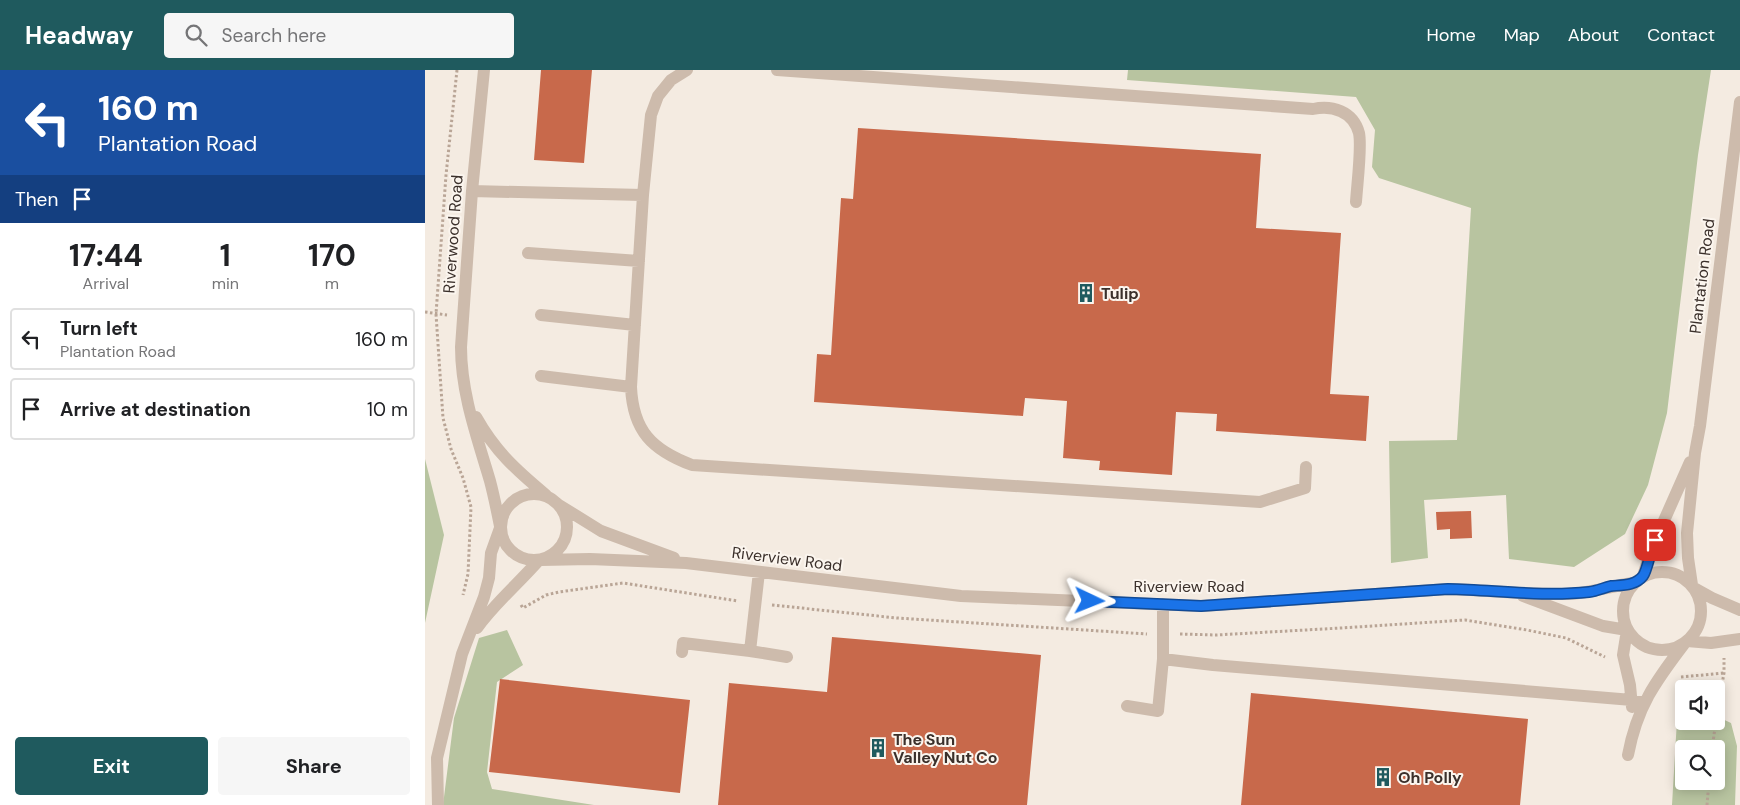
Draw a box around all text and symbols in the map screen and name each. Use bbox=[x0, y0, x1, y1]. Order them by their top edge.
search box bbox=[164, 13, 514, 58]
text: Headway bbox=[25, 20, 134, 51]
icon: search bbox=[182, 21, 210, 49]
text: Search here bbox=[222, 23, 326, 48]
text: Home bbox=[1426, 23, 1476, 47]
text: Map bbox=[1504, 23, 1540, 47]
text: About bbox=[1568, 23, 1619, 47]
text: Contact bbox=[1647, 23, 1715, 47]
text: 160 m bbox=[98, 85, 199, 131]
icon: left bbox=[15, 90, 80, 155]
text: Plantation Road bbox=[98, 129, 257, 158]
street label: Riverwood Road bbox=[438, 174, 468, 294]
icon: arrive bbox=[68, 185, 96, 213]
text: Then bbox=[15, 187, 58, 212]
street label: Plantation Road bbox=[1685, 217, 1719, 335]
text: 17:44 bbox=[69, 236, 143, 275]
text: 1 bbox=[220, 236, 231, 275]
text: 170 bbox=[308, 236, 356, 275]
text: Arrival bbox=[83, 273, 129, 294]
text: min bbox=[212, 273, 239, 294]
text: m bbox=[325, 273, 339, 294]
building icon: Tulip bbox=[1075, 282, 1097, 304]
place label: Tulip bbox=[1101, 283, 1139, 304]
text: Turn left bbox=[60, 316, 138, 341]
icon: left bbox=[17, 325, 45, 353]
text: 160 m bbox=[355, 327, 408, 352]
text: Plantation Road bbox=[60, 341, 176, 362]
icon: arrive bbox=[17, 395, 45, 423]
text: Arrive at destination bbox=[60, 397, 251, 422]
text: 10 m bbox=[367, 397, 408, 422]
pin bbox=[1634, 519, 1676, 561]
icon: arrive bbox=[1641, 526, 1669, 554]
street label: Riverview Road bbox=[731, 542, 843, 576]
position arrow bbox=[1063, 574, 1115, 626]
street label: Riverview Road bbox=[1133, 576, 1245, 597]
map controls bbox=[1675, 680, 1725, 790]
button: sound bbox=[1675, 680, 1725, 730]
place label: The Sun Valley Nut Co bbox=[893, 729, 998, 768]
button: Exit bbox=[15, 737, 208, 795]
button: Share bbox=[218, 737, 410, 795]
building icon: The Sun Valley Nut Co bbox=[867, 737, 889, 759]
button: search bbox=[1675, 740, 1725, 790]
building icon: Oh Polly bbox=[1372, 766, 1394, 788]
place label: Oh Polly bbox=[1398, 767, 1462, 788]

